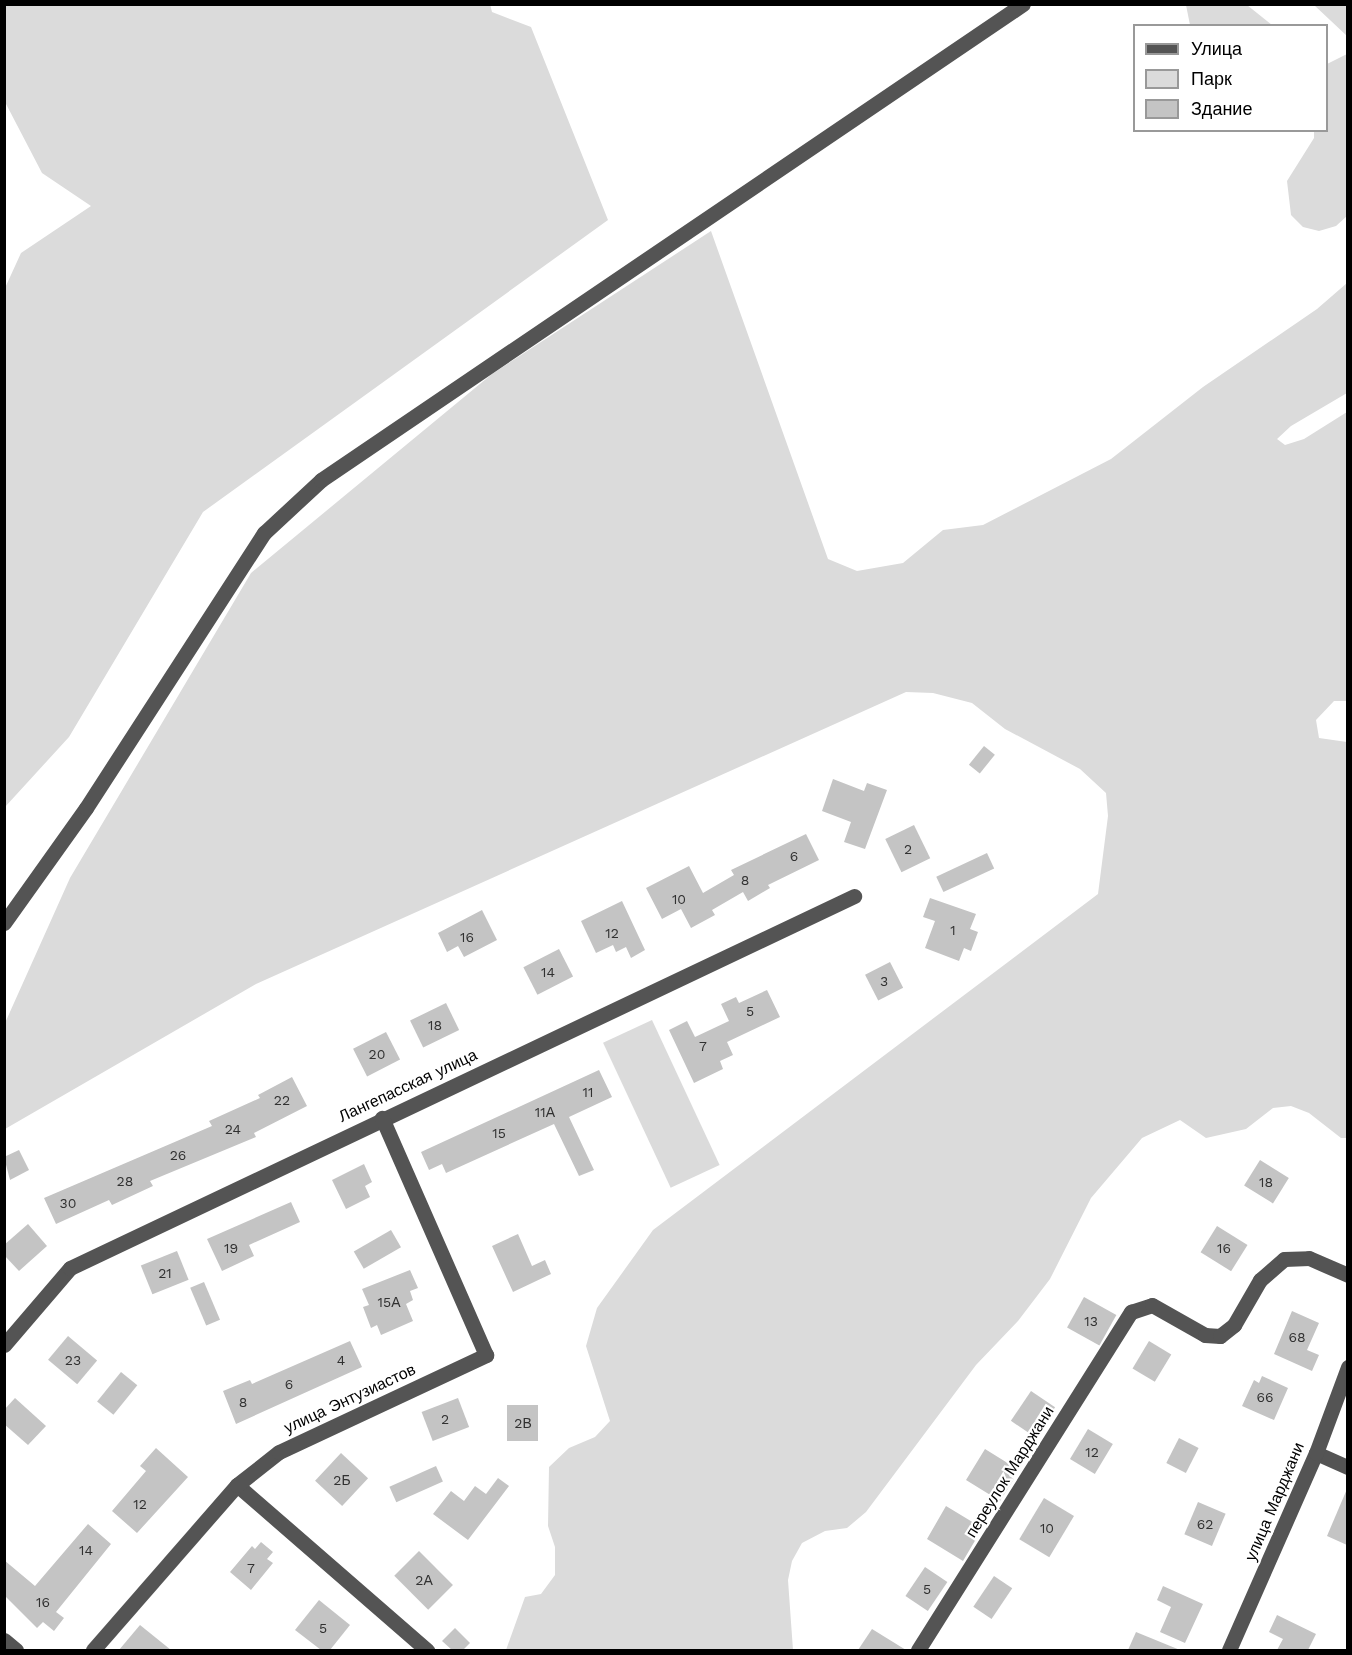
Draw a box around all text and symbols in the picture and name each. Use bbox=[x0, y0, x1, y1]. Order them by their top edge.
legend bbox=[1133, 24, 1328, 132]
text: Улица bbox=[1191, 38, 1242, 59]
text: Парк bbox=[1191, 68, 1232, 89]
text: Здание bbox=[1191, 98, 1252, 119]
house number: 2 bbox=[904, 841, 912, 857]
house number: 6 bbox=[790, 848, 798, 864]
house number: 8 bbox=[741, 872, 749, 888]
house number: 10 bbox=[672, 891, 686, 907]
house number: 1 bbox=[950, 922, 956, 938]
house number: 12 bbox=[605, 925, 619, 941]
house number: 16 bbox=[460, 929, 474, 945]
house number: 14 bbox=[541, 964, 555, 980]
house number: 3 bbox=[880, 973, 888, 989]
house number: 5 bbox=[746, 1003, 754, 1019]
house number: 18 bbox=[428, 1017, 442, 1033]
house number: 7 bbox=[699, 1038, 707, 1054]
street label: Лангепасская улица bbox=[336, 1045, 480, 1127]
house number: 20 bbox=[369, 1046, 385, 1062]
house number: 11 bbox=[583, 1084, 593, 1100]
house number: 22 bbox=[274, 1092, 290, 1108]
house number: 11А bbox=[535, 1104, 555, 1120]
house number: 24 bbox=[225, 1121, 241, 1137]
house number: 15 bbox=[492, 1125, 506, 1141]
house number: 26 bbox=[170, 1147, 186, 1163]
house number: 28 bbox=[117, 1173, 133, 1189]
house number: 18 bbox=[1259, 1174, 1273, 1190]
house number: 30 bbox=[60, 1195, 76, 1211]
house number: 19 bbox=[224, 1240, 238, 1256]
house number: 16 bbox=[1217, 1240, 1231, 1256]
house number: 21 bbox=[158, 1265, 172, 1281]
house number: 15А bbox=[378, 1294, 400, 1310]
house number: 13 bbox=[1084, 1313, 1098, 1329]
house number: 68 bbox=[1288, 1329, 1306, 1345]
house number: 23 bbox=[65, 1352, 81, 1368]
house number: 4 bbox=[337, 1352, 345, 1368]
street label: улица Энтузиастов bbox=[281, 1360, 419, 1438]
house number: 6 bbox=[285, 1376, 293, 1392]
house number: 66 bbox=[1256, 1389, 1274, 1405]
house number: 8 bbox=[239, 1394, 247, 1410]
street label: переулок Марджани bbox=[962, 1403, 1058, 1541]
house number: 2 bbox=[441, 1411, 449, 1427]
house number: 2В bbox=[514, 1415, 532, 1431]
street label: улица Марджани bbox=[1241, 1440, 1309, 1564]
house number: 12 bbox=[1085, 1444, 1099, 1460]
house number: 2Б bbox=[333, 1472, 351, 1488]
house number: 12 bbox=[133, 1496, 147, 1512]
house number: 62 bbox=[1197, 1516, 1213, 1532]
house number: 10 bbox=[1040, 1520, 1054, 1536]
house number: 14 bbox=[79, 1542, 93, 1558]
house number: 7 bbox=[247, 1560, 255, 1576]
house number: 2А bbox=[415, 1572, 433, 1588]
house number: 5 bbox=[923, 1581, 931, 1597]
house number: 16 bbox=[36, 1594, 50, 1610]
house number: 5 bbox=[319, 1620, 327, 1636]

